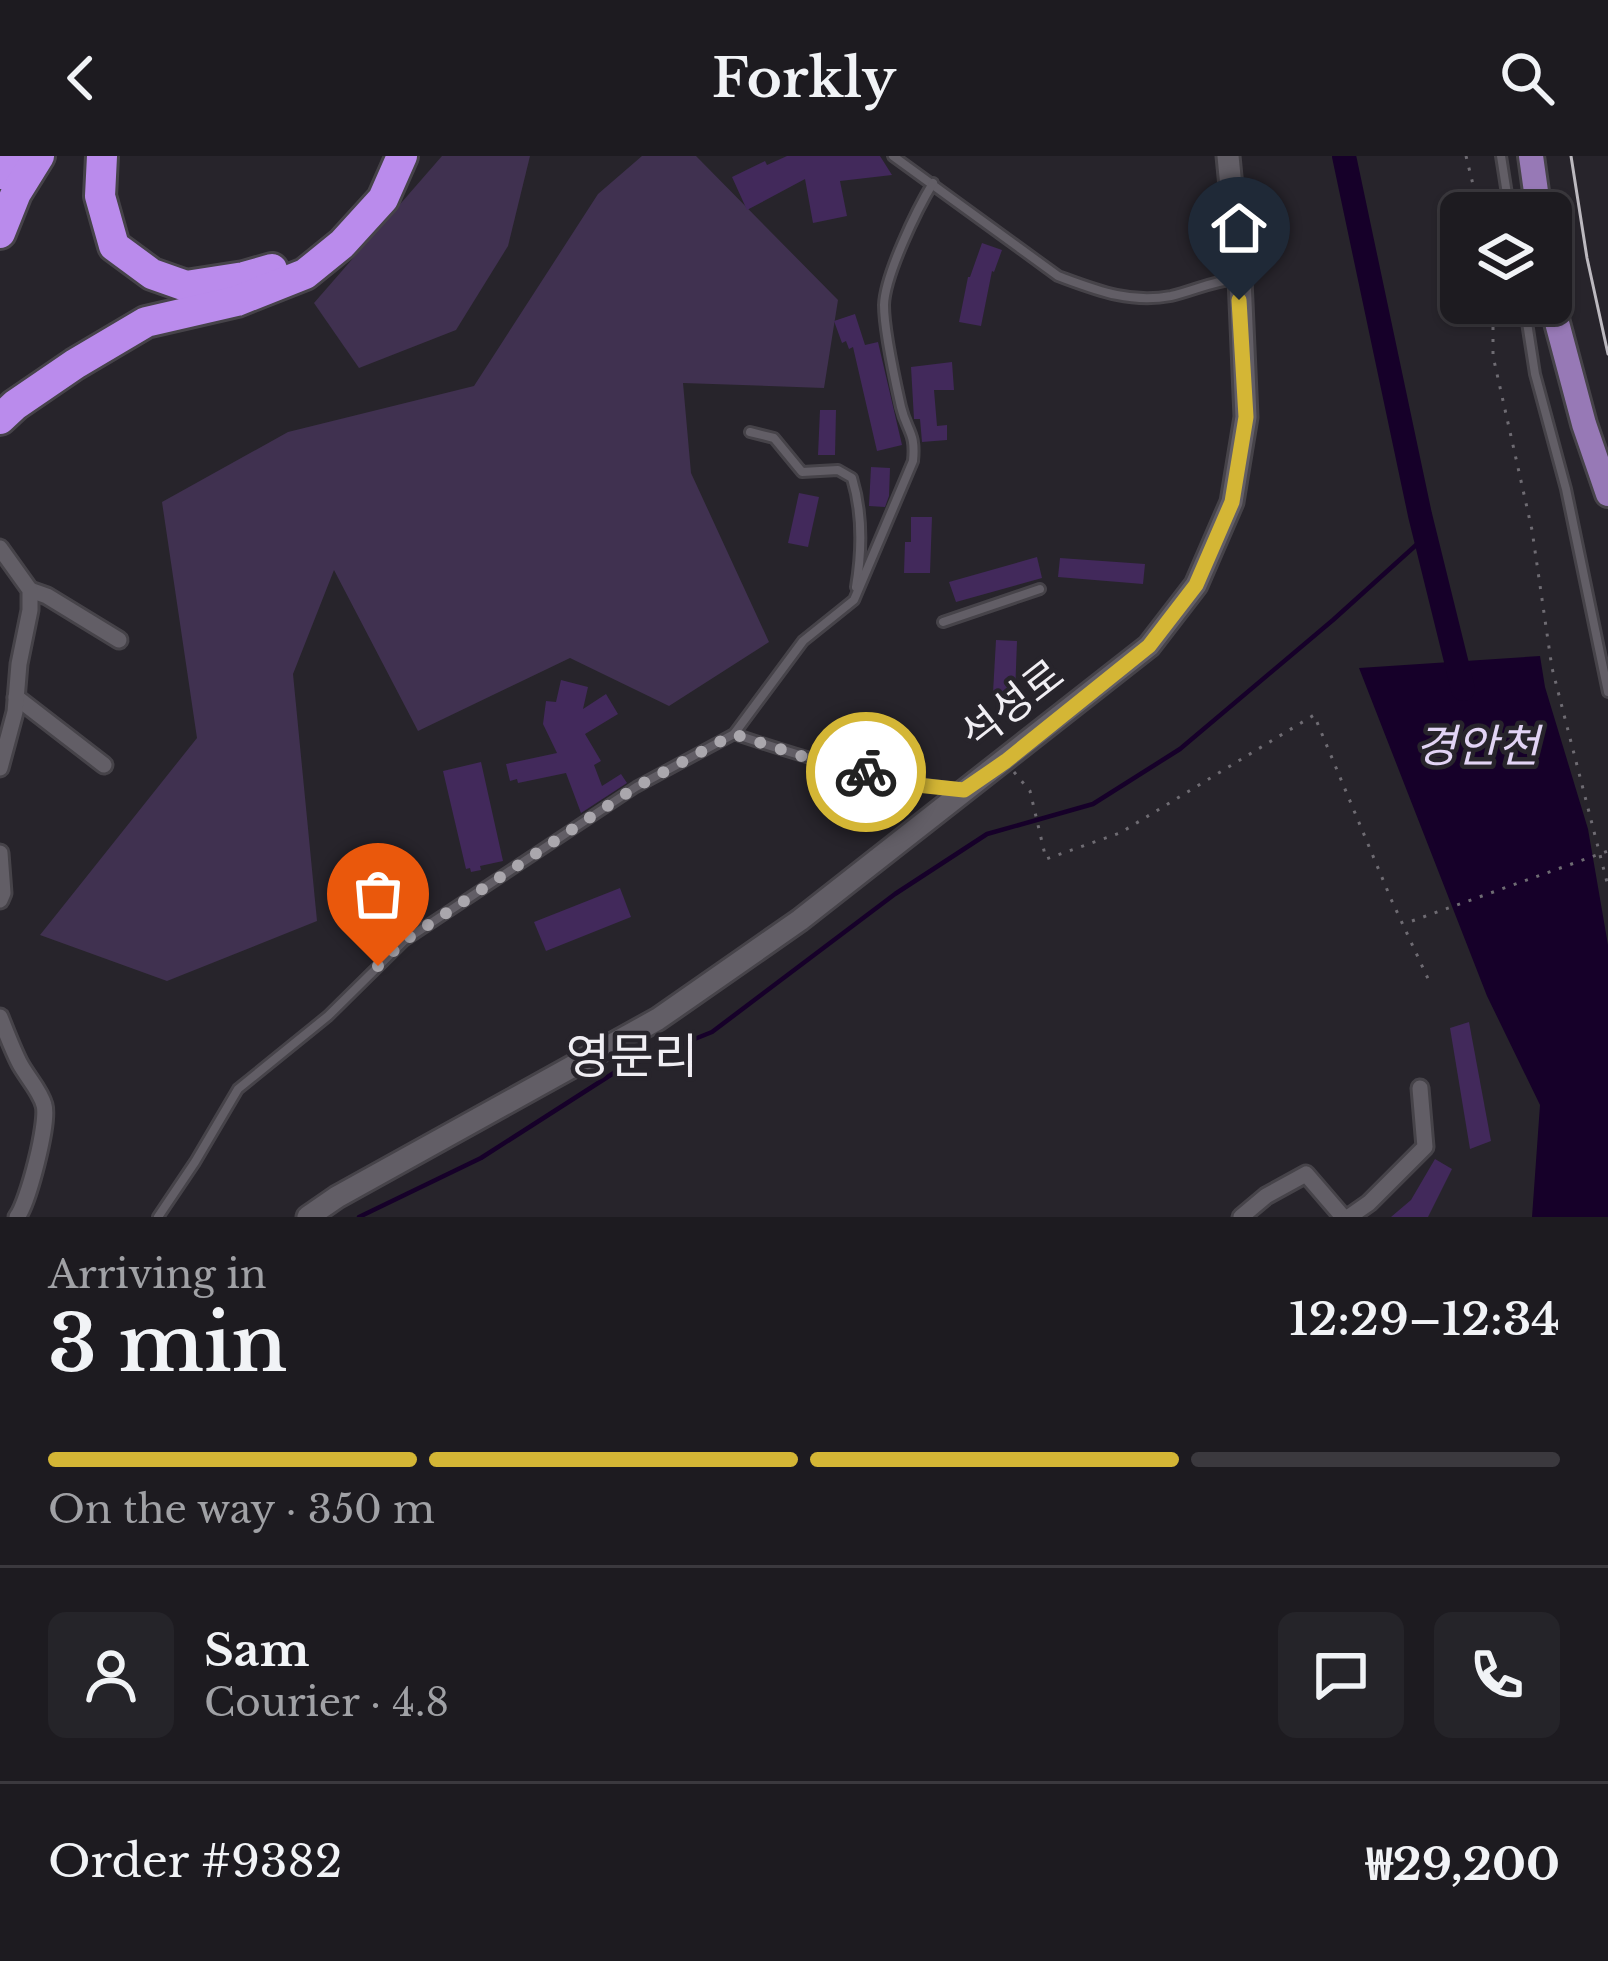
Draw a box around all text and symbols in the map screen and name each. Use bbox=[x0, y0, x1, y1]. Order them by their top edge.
icon: back bbox=[48, 45, 114, 111]
text: Forkly bbox=[712, 45, 896, 112]
icon: search bbox=[1494, 45, 1560, 111]
pin bbox=[1188, 177, 1290, 300]
map controls bbox=[1440, 192, 1572, 324]
button: layers bbox=[1440, 192, 1572, 324]
icon: home bbox=[1206, 195, 1272, 261]
street label: 석성로 bbox=[950, 648, 1074, 760]
courier bbox=[806, 712, 926, 832]
water label: 경안천 bbox=[1415, 718, 1544, 774]
icon: bike bbox=[833, 739, 899, 805]
pin bbox=[327, 843, 429, 966]
icon: bag bbox=[345, 861, 411, 927]
district label: 영문리 bbox=[566, 1026, 698, 1086]
text: Arriving in bbox=[48, 1250, 267, 1299]
text: 12:29–12:34 bbox=[1289, 1291, 1560, 1347]
text: 3 min bbox=[48, 1295, 287, 1392]
text: On the way · 350 m bbox=[48, 1485, 435, 1534]
button: person bbox=[48, 1612, 174, 1738]
button: chat bbox=[1278, 1612, 1404, 1738]
button: phone bbox=[1434, 1612, 1560, 1738]
text: Sam bbox=[204, 1622, 309, 1678]
text: Courier · 4.8 bbox=[204, 1678, 449, 1727]
text: Order #9382 bbox=[48, 1833, 343, 1889]
text: ₩29,200 bbox=[1366, 1836, 1560, 1892]

